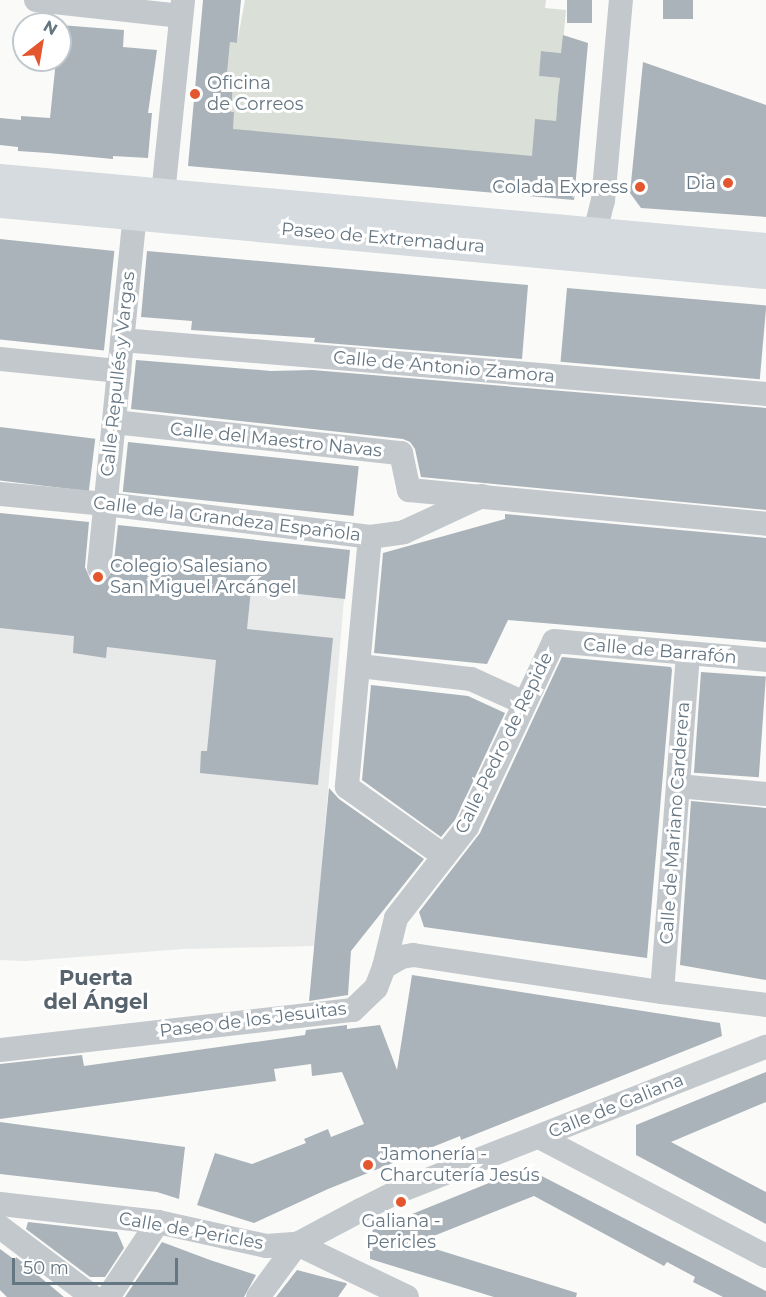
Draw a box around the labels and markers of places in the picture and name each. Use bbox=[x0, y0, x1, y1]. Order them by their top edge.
place label: Oficina de Correos bbox=[207, 73, 303, 116]
marker: Oficina de Correos bbox=[188, 87, 202, 101]
place label: Dia bbox=[686, 172, 716, 194]
place label: Colada Express bbox=[492, 176, 628, 198]
marker: Dia bbox=[721, 176, 735, 190]
marker: Colada Express bbox=[633, 180, 647, 194]
place label: Colegio Salesiano San Miguel Arcángel bbox=[110, 556, 296, 598]
marker: Colegio Salesiano San Miguel Arcángel bbox=[91, 570, 105, 584]
place label: Jamonería - Charcutería Jesús bbox=[380, 1144, 539, 1186]
marker: Jamonería - Charcutería Jesús bbox=[361, 1158, 375, 1172]
marker: Galiana - Pericles bbox=[394, 1195, 408, 1209]
place label: Galiana - Pericles bbox=[361, 1211, 441, 1254]

